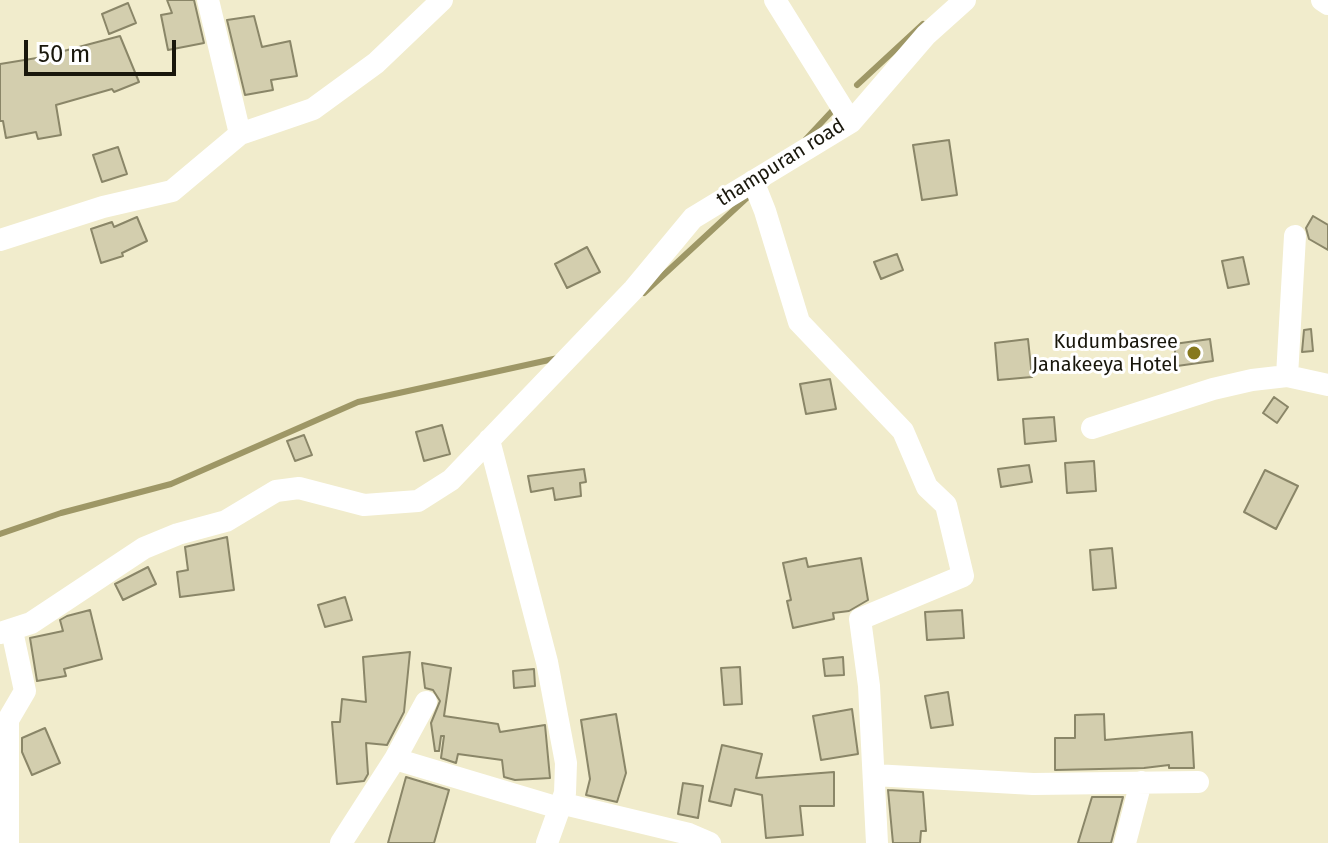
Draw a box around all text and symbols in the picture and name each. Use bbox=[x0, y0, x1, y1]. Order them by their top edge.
scale bar bbox=[28, 24, 180, 74]
text: 50 m bbox=[38, 40, 90, 68]
street label: thampuran road bbox=[712, 114, 850, 212]
place label: Kudumbasree Janakeeya Hotel bbox=[1032, 330, 1178, 377]
marker: Kudumbasree Janakeeya Hotel bbox=[1185, 344, 1203, 362]

